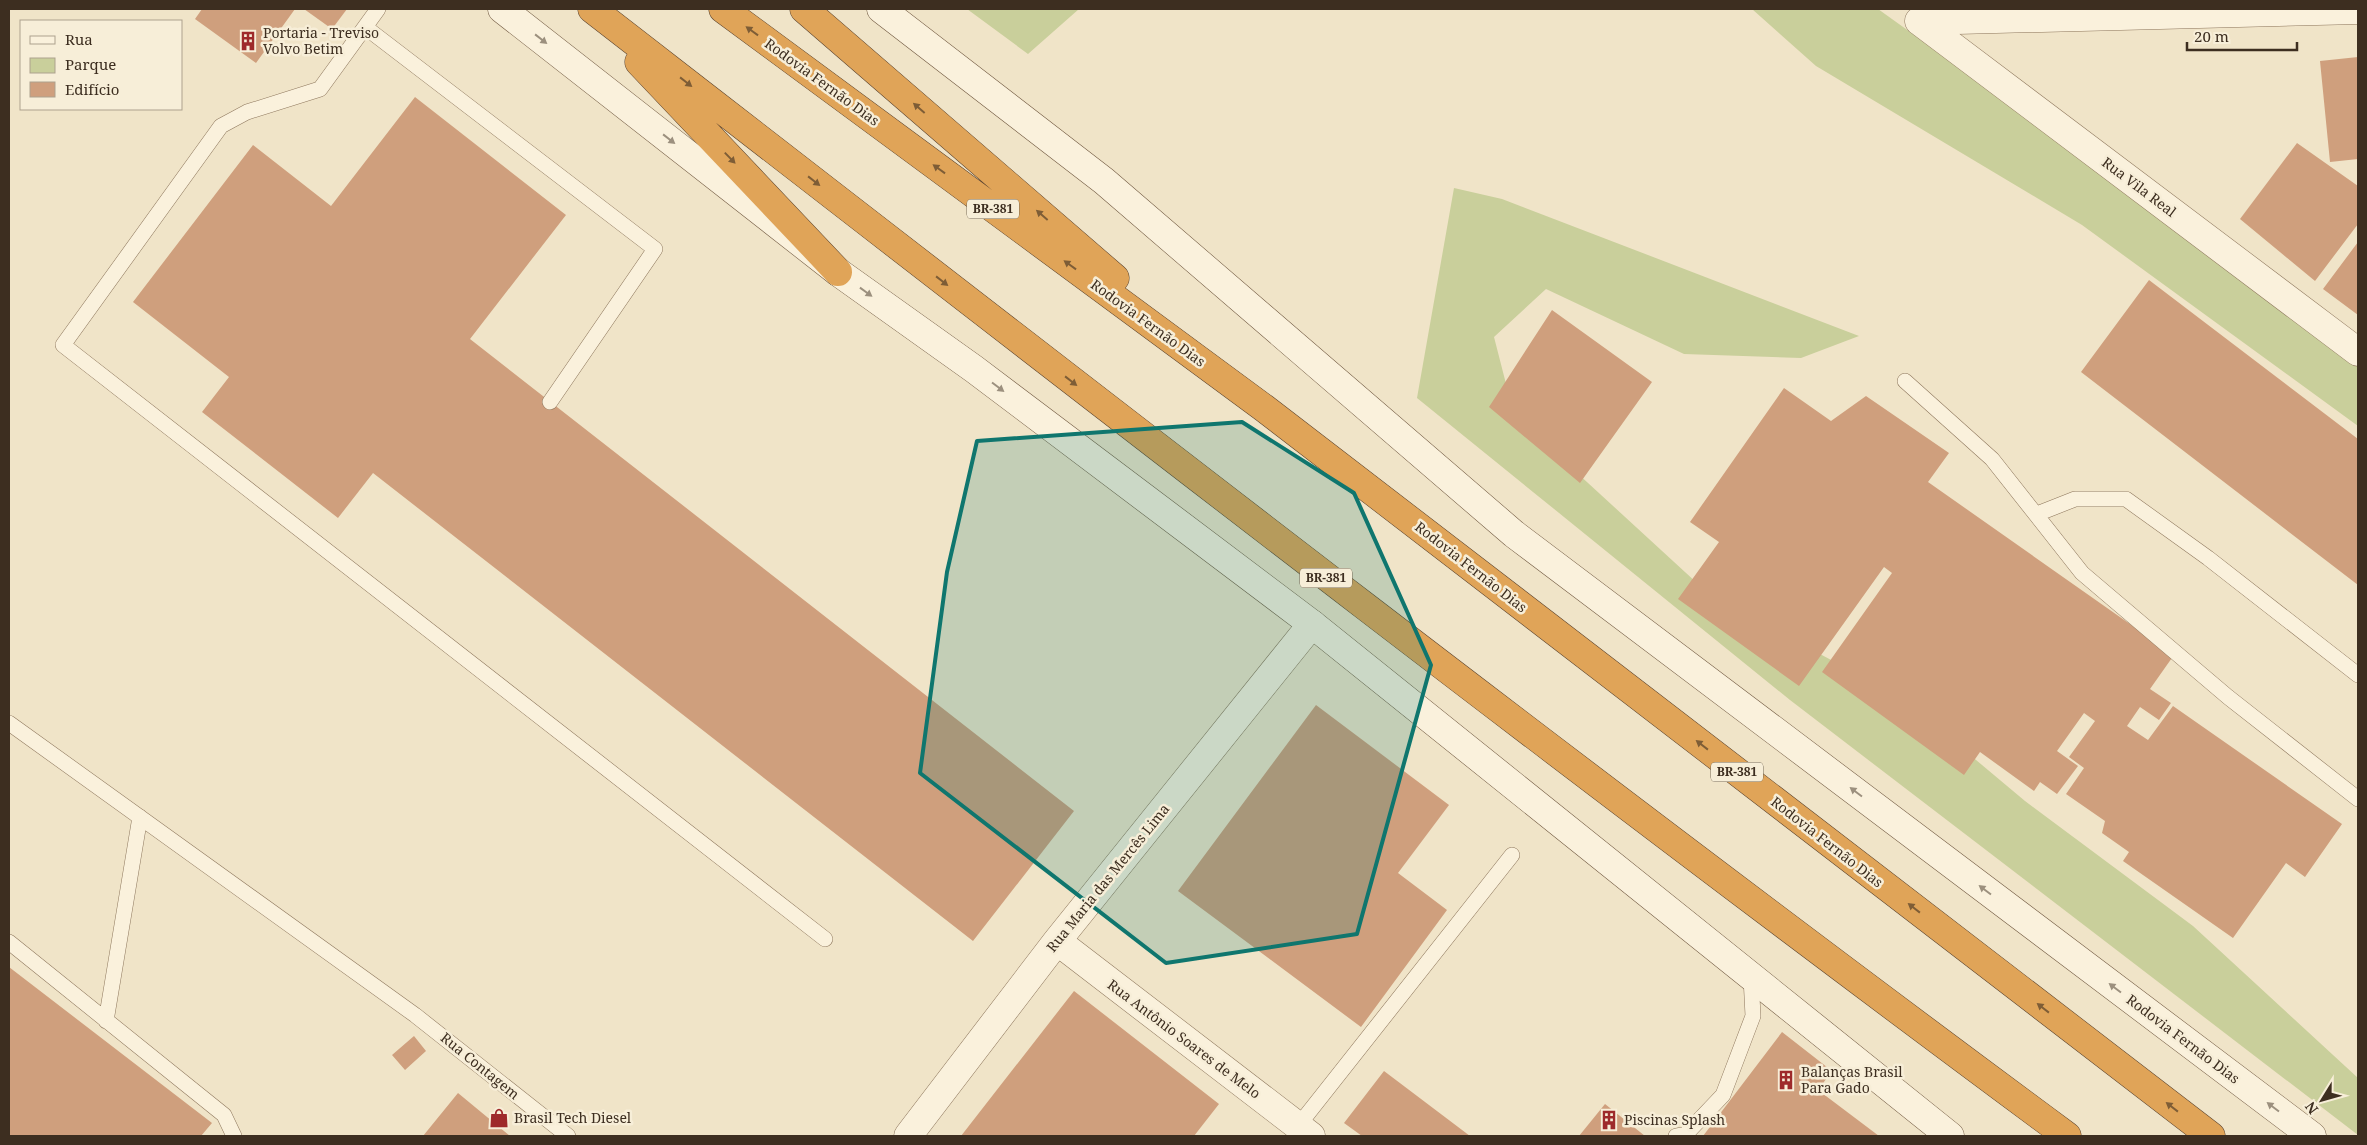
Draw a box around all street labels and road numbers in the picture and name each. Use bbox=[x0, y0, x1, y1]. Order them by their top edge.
street label: Rodovia Fernão Dias bbox=[761, 34, 883, 130]
street label: Rua Vila Real bbox=[2098, 152, 2181, 221]
road number: BR-381 bbox=[967, 200, 1019, 218]
street label: Rodovia Fernão Dias bbox=[1087, 275, 1209, 371]
street label: Rodovia Fernão Dias bbox=[1411, 517, 1531, 616]
road number: BR-381 bbox=[1300, 568, 1352, 588]
road number: BR-381 bbox=[1711, 762, 1763, 782]
street label: Rodovia Fernão Dias bbox=[1767, 792, 1887, 891]
street label: Rua Maria das Mercês Lima bbox=[1042, 800, 1173, 956]
street label: Rua Antônio Soares de Melo bbox=[1104, 975, 1265, 1102]
street label: Rodovia Fernão Dias bbox=[2123, 990, 2244, 1088]
street label: Rua Contagem bbox=[437, 1028, 524, 1103]

